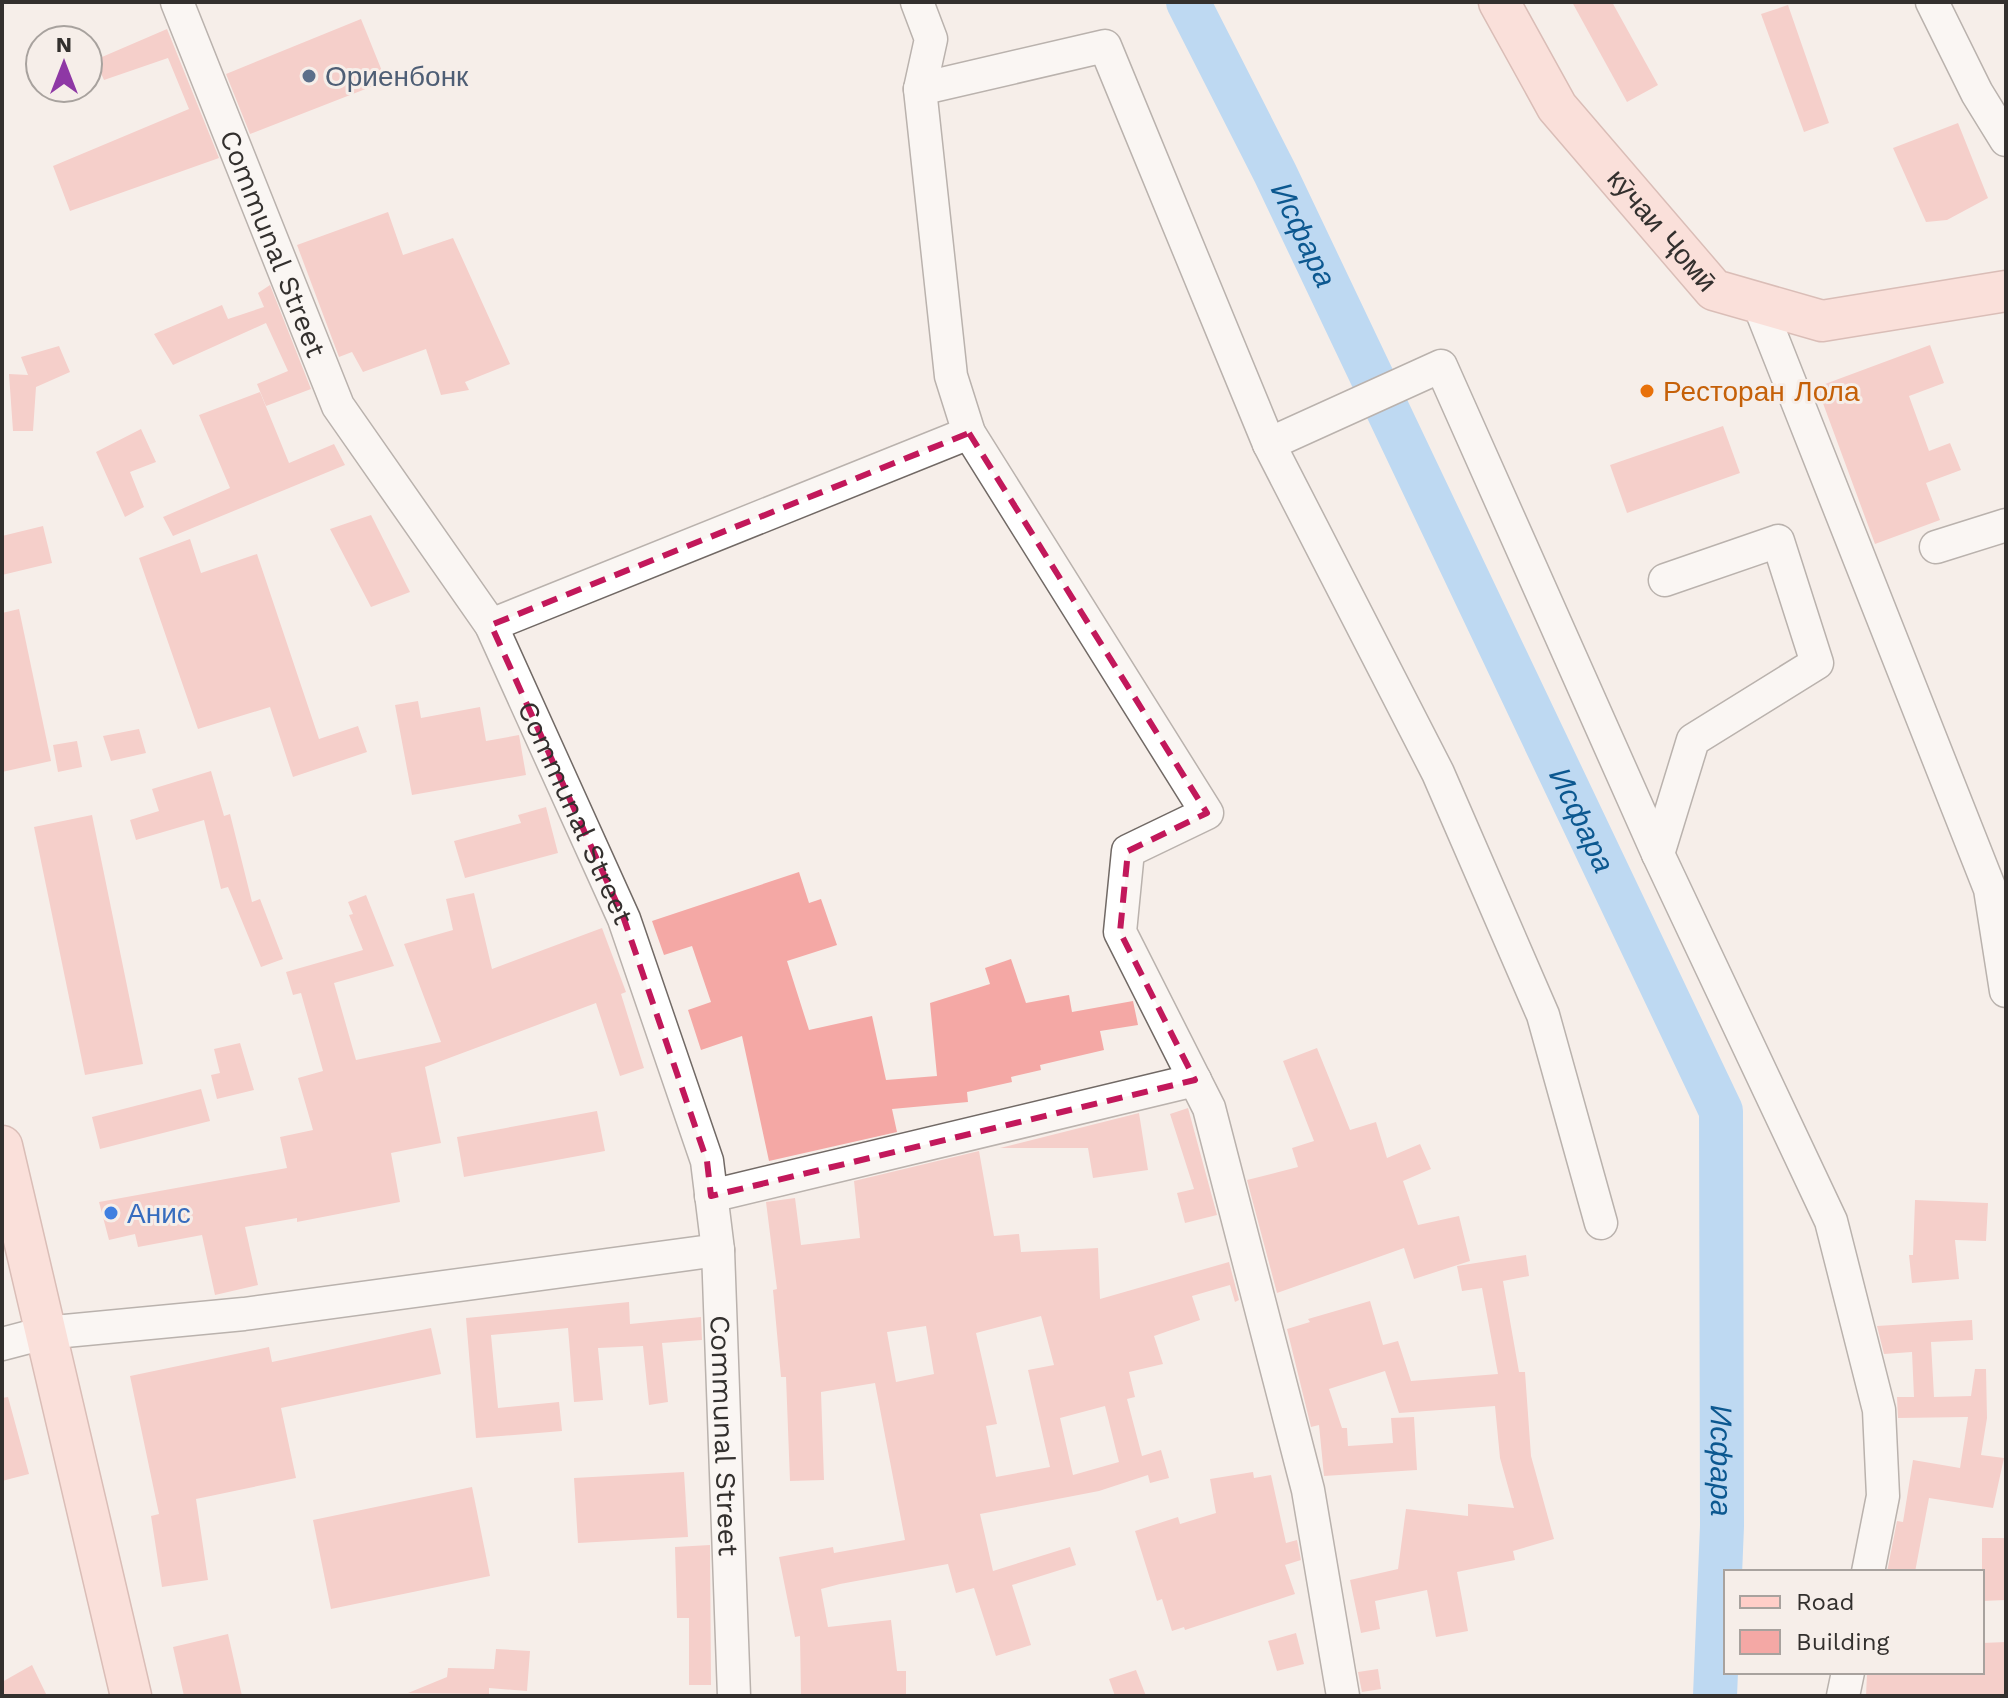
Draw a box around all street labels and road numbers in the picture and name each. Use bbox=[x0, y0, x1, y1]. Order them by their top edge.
street label: Communal Street bbox=[213, 125, 333, 362]
street label: кӯчаи Ҷомӣ bbox=[1601, 162, 1724, 298]
street label: Communal Street bbox=[511, 696, 641, 930]
street label: Communal Street bbox=[704, 1314, 745, 1557]

